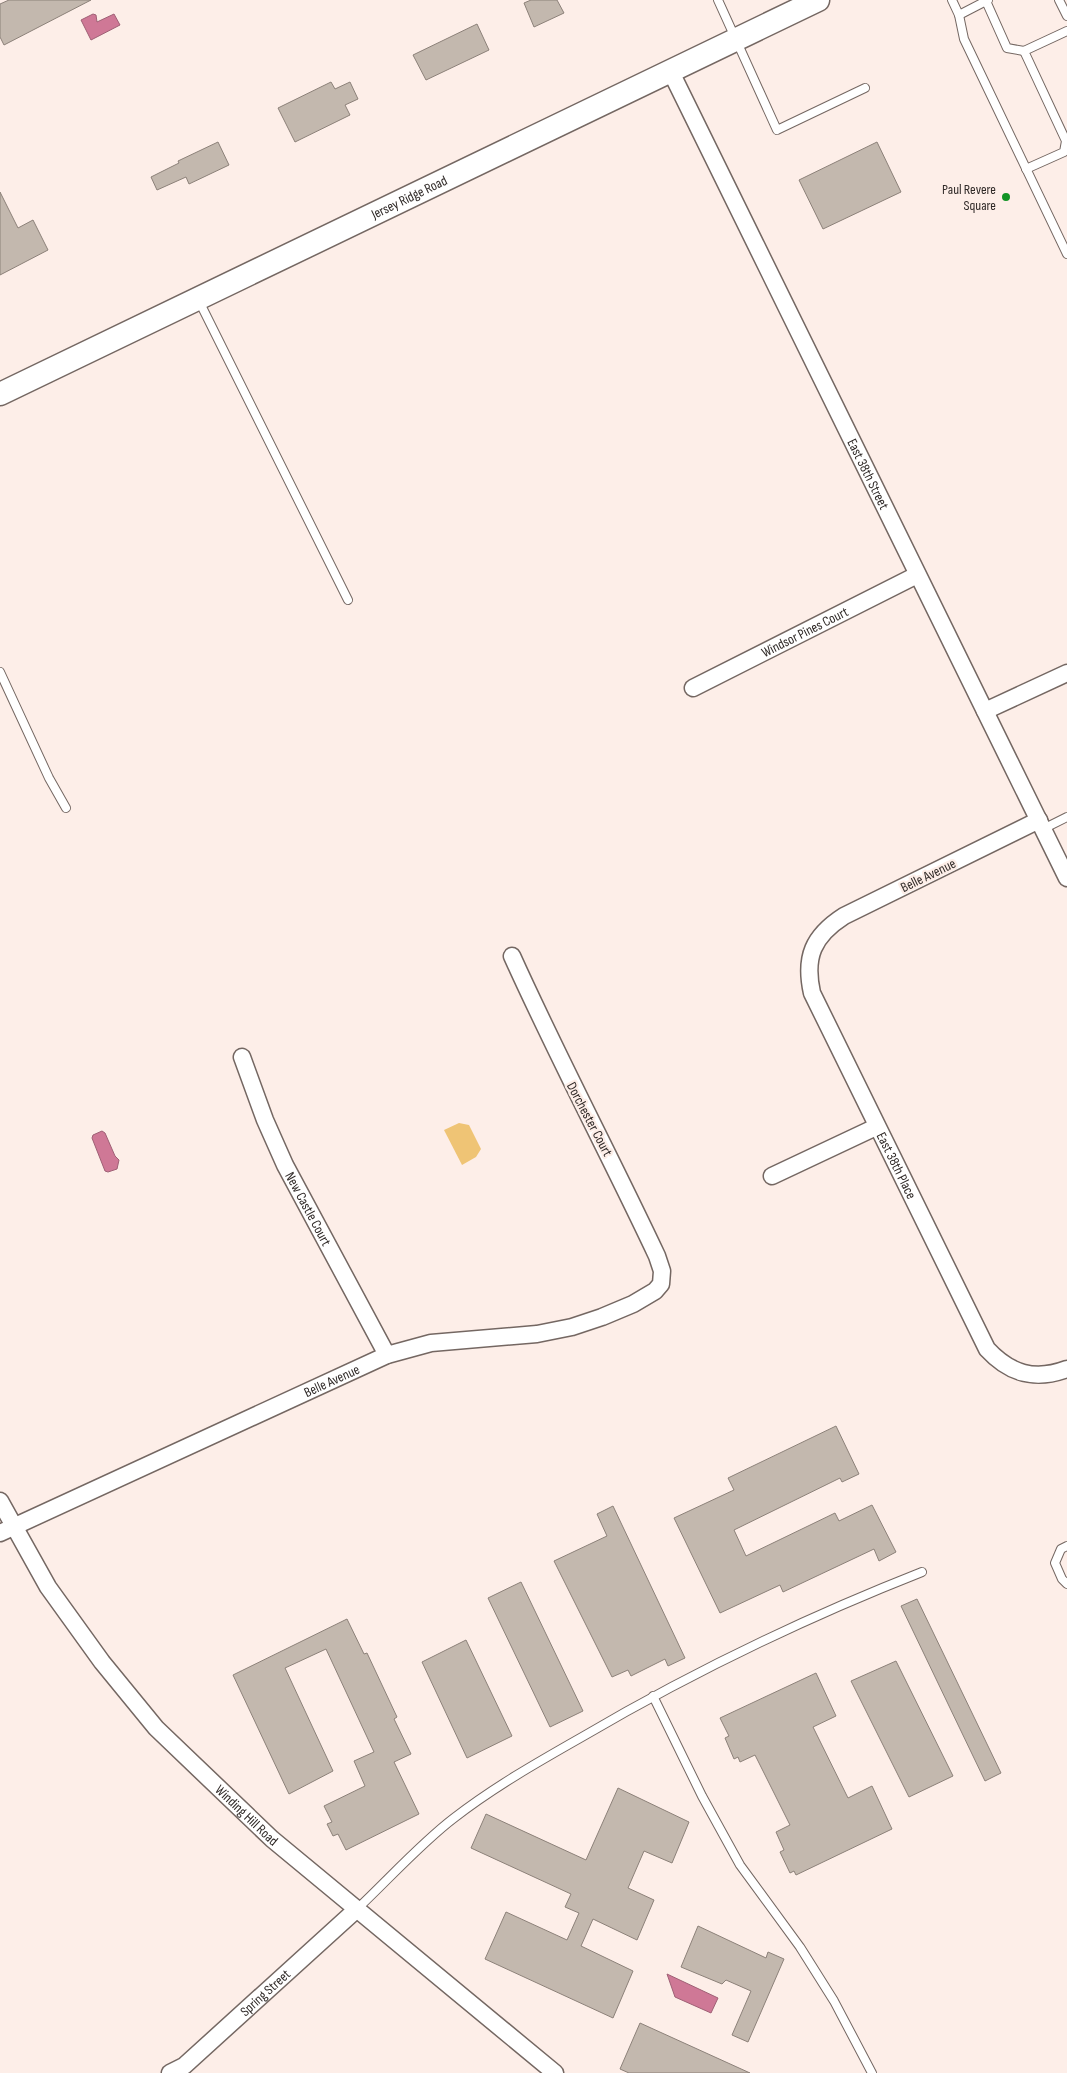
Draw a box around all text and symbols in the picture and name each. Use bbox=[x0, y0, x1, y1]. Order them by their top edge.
street label: Jersey Ridge Road bbox=[368, 172, 450, 223]
place label: Paul Revere Square bbox=[942, 181, 996, 214]
marker: Paul Revere Square bbox=[1000, 191, 1012, 203]
street label: East 38th Street bbox=[843, 436, 893, 512]
street label: Windsor Pines Court bbox=[759, 603, 851, 661]
street label: Belle Avenue bbox=[898, 855, 959, 896]
street label: Dorchester Court bbox=[563, 1079, 616, 1159]
street label: East 38th Place bbox=[873, 1130, 920, 1202]
street label: New Castle Court bbox=[281, 1169, 335, 1249]
street label: Belle Avenue bbox=[301, 1361, 362, 1401]
street label: Winding Hill Road bbox=[212, 1781, 281, 1850]
street label: Spring Street bbox=[237, 1966, 294, 2020]

